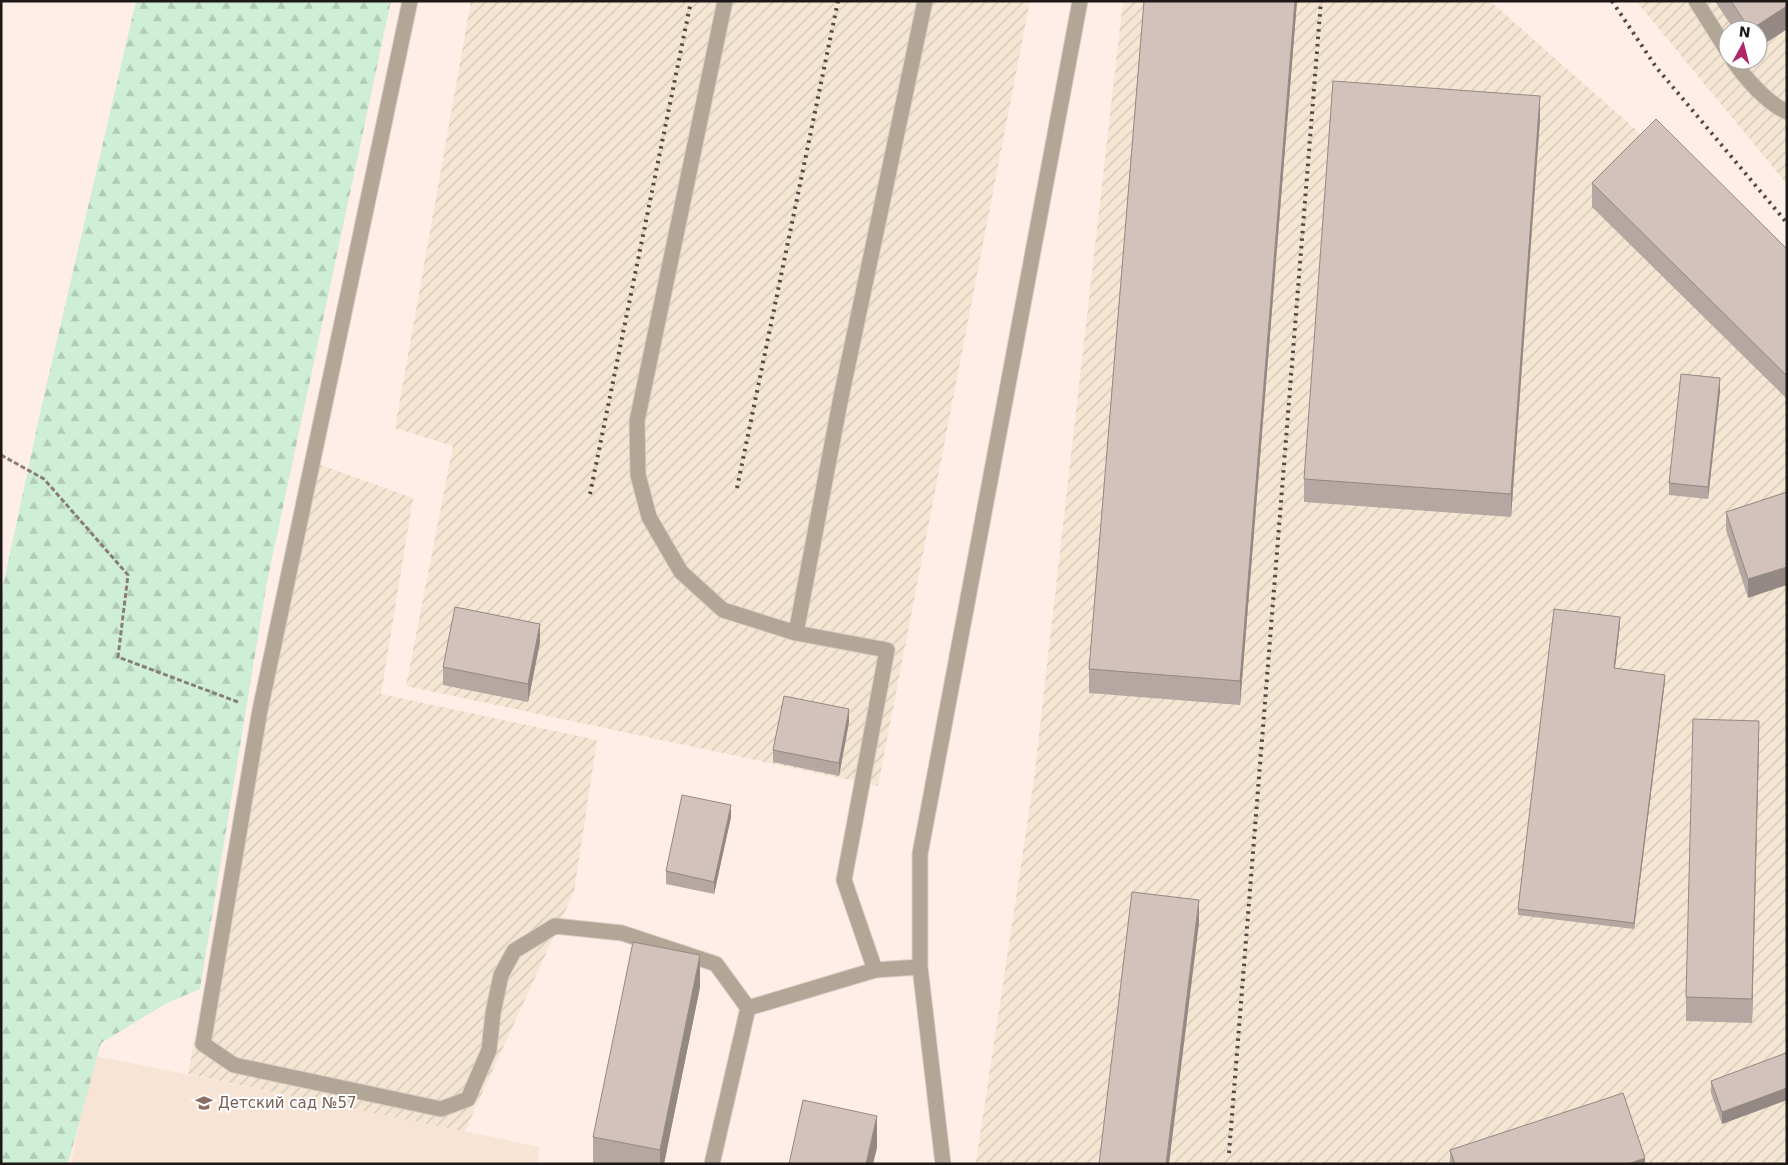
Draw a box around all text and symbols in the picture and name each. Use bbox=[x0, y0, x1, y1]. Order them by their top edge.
north arrow bbox=[1718, 20, 1768, 70]
text: N bbox=[1738, 23, 1751, 41]
school or university icon: Детский сад №57 bbox=[194, 1093, 214, 1113]
place label: Детский сад №57 bbox=[218, 1094, 357, 1112]

